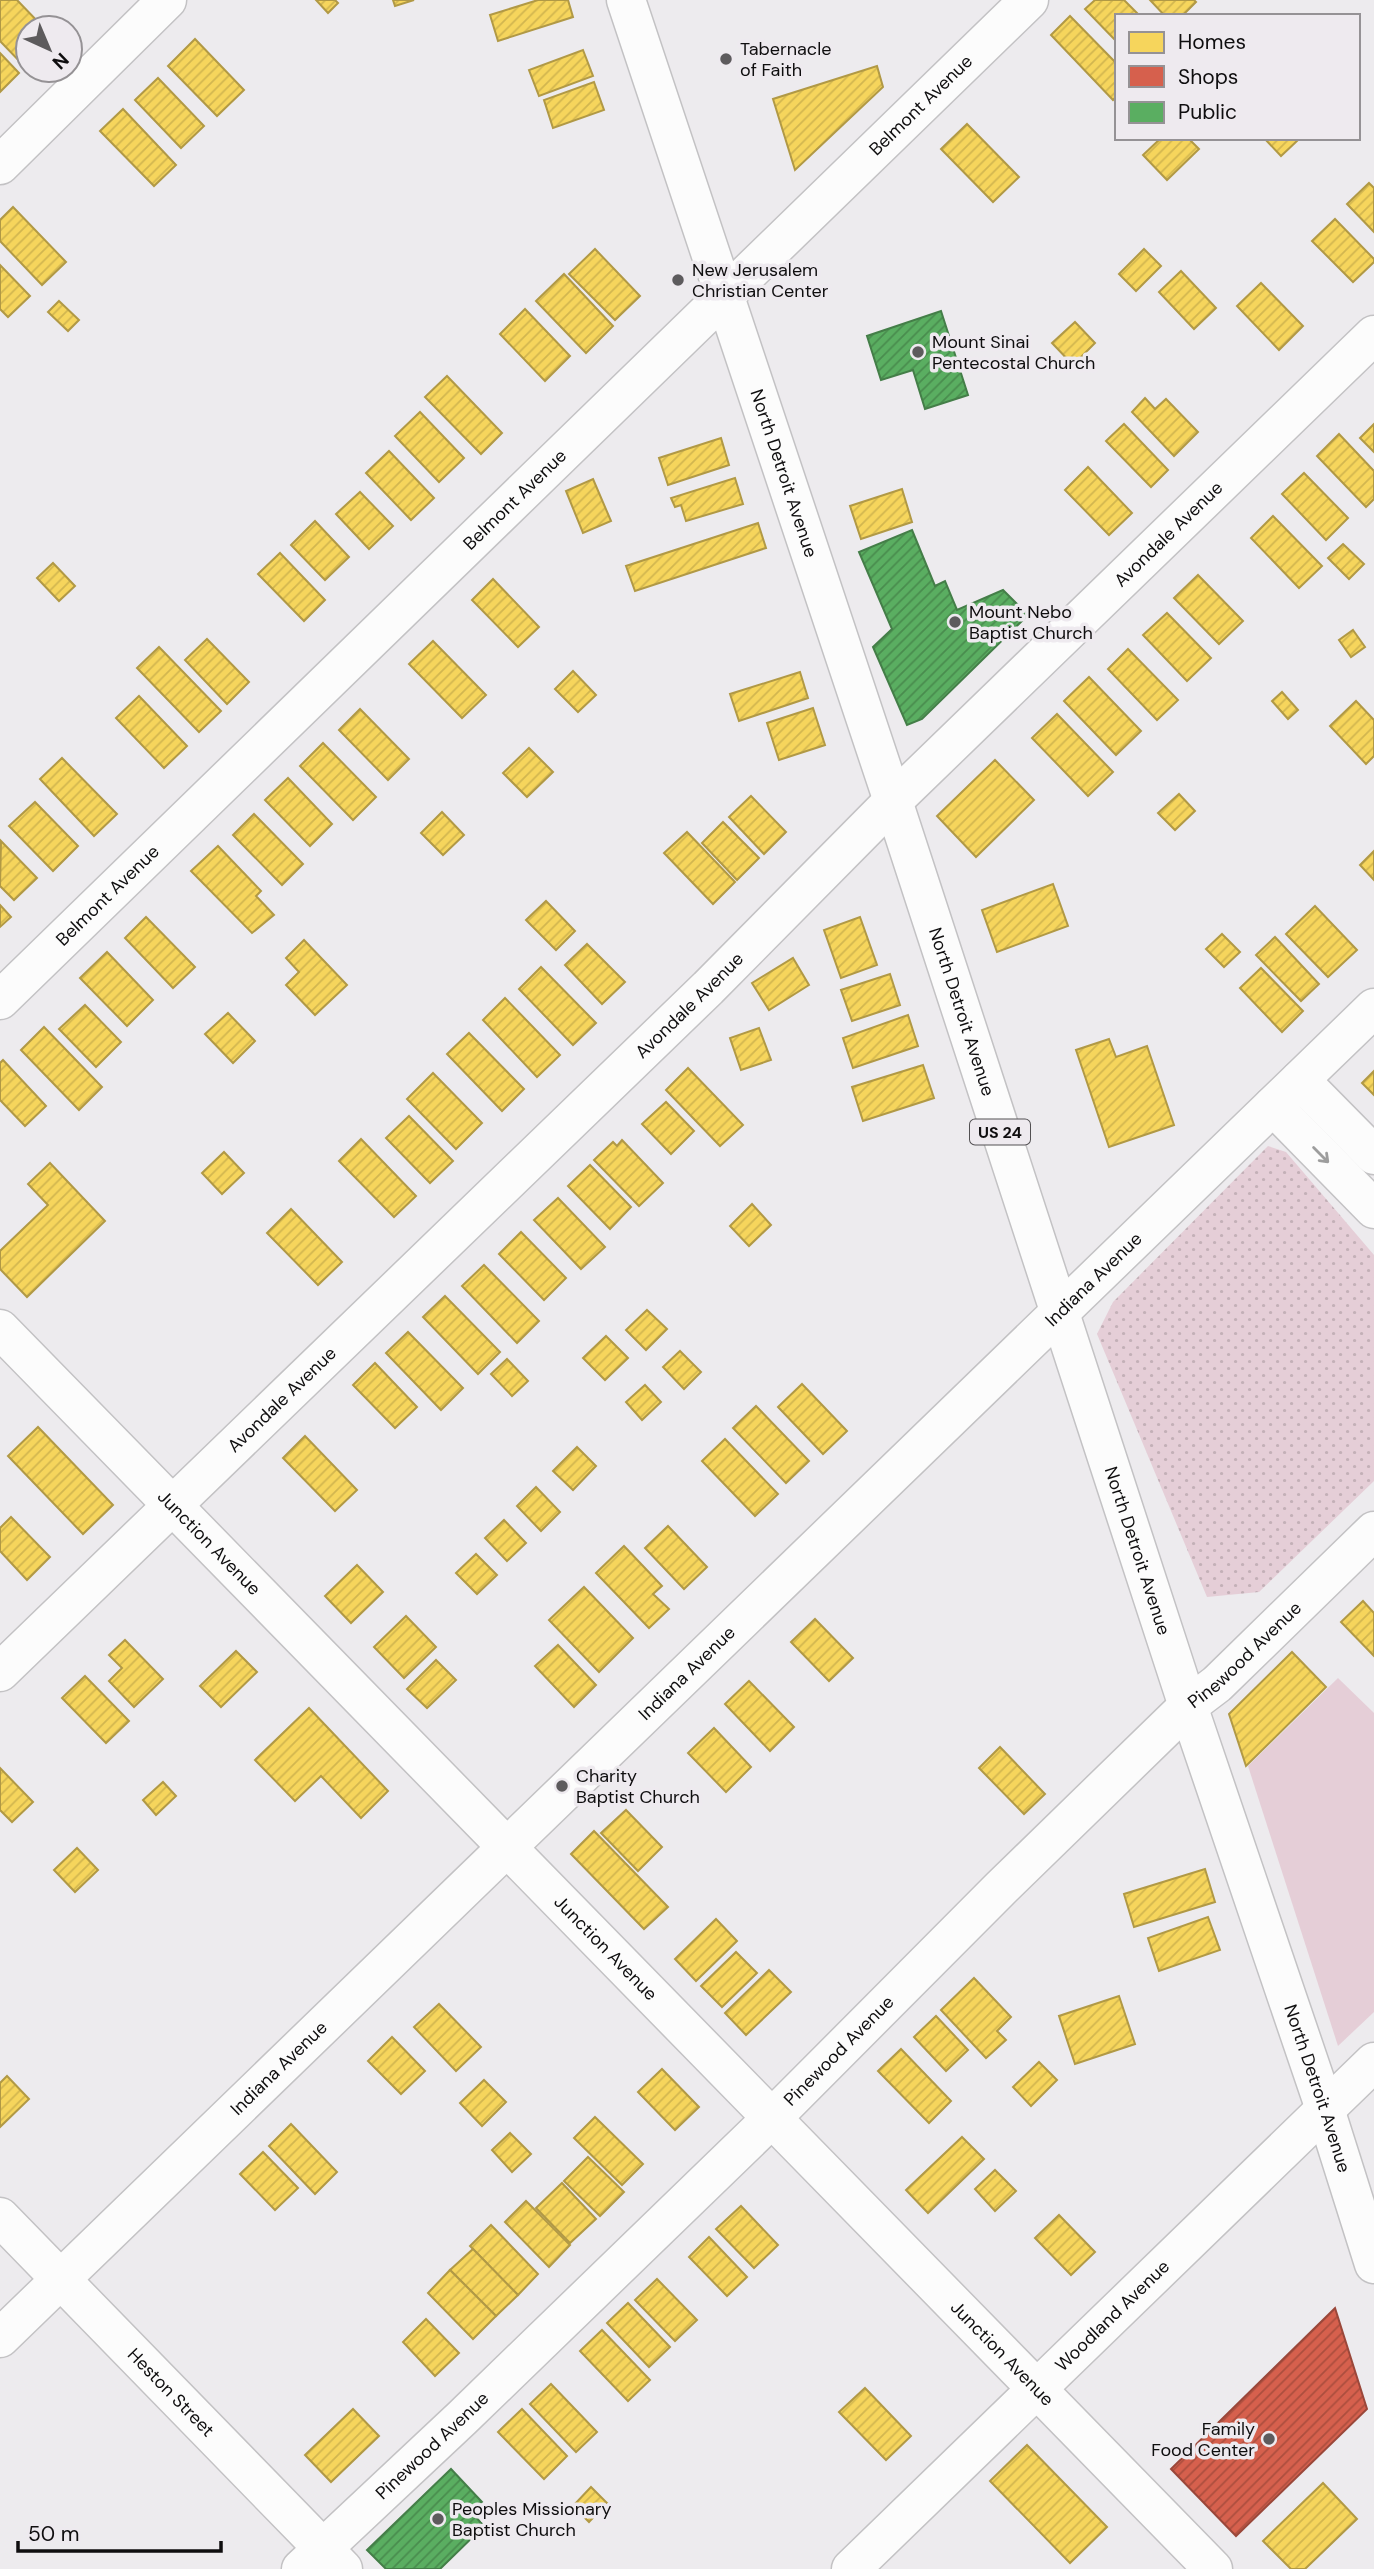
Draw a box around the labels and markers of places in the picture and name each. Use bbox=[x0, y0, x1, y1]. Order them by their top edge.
place label: Tabernacle of Faith bbox=[740, 37, 831, 82]
marker: Tabernacle of Faith bbox=[718, 51, 734, 67]
place label: New Jerusalem Christian Center bbox=[692, 258, 829, 303]
marker: New Jerusalem Christian Center bbox=[670, 272, 686, 288]
place label: Mount Sinai Pentecostal Church bbox=[932, 330, 1095, 375]
marker: Mount Sinai Pentecostal Church bbox=[910, 344, 926, 360]
place label: Mount Nebo Baptist Church bbox=[969, 600, 1093, 645]
marker: Mount Nebo Baptist Church bbox=[947, 614, 963, 630]
place label: Charity Baptist Church bbox=[576, 1764, 700, 1809]
marker: Charity Baptist Church bbox=[554, 1778, 570, 1794]
place label: Family Food Center bbox=[1151, 2417, 1255, 2462]
marker: Family Food Center bbox=[1261, 2431, 1277, 2447]
place label: Peoples Missionary Baptist Church bbox=[452, 2497, 611, 2542]
marker: Peoples Missionary Baptist Church bbox=[430, 2511, 446, 2527]

